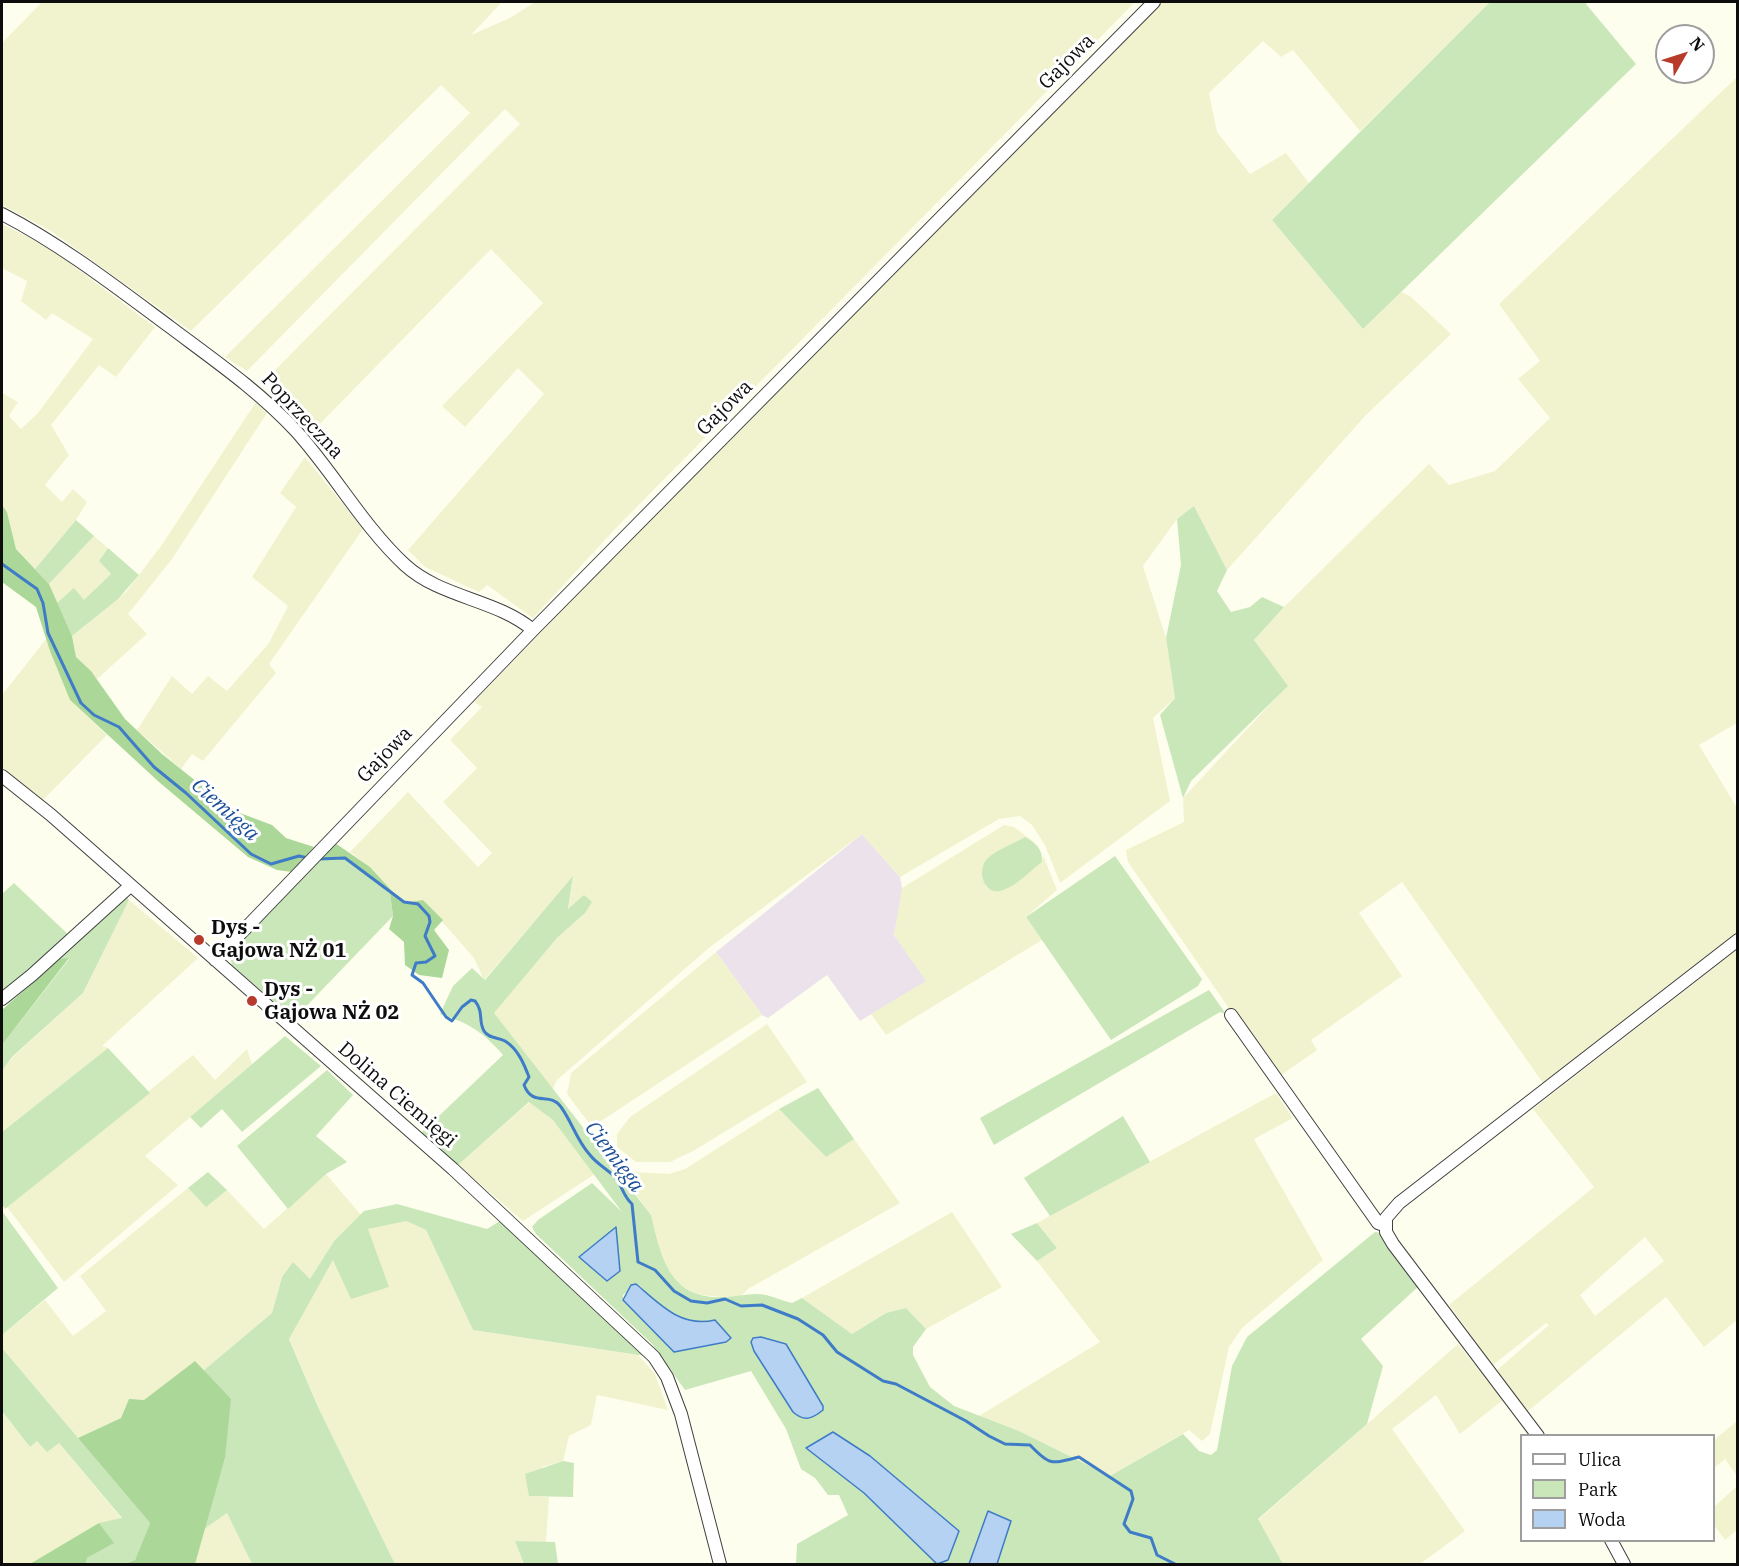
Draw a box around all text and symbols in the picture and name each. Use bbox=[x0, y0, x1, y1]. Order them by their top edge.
north arrow bbox=[1655, 24, 1715, 84]
street label: Gajowa bbox=[1034, 29, 1100, 95]
text: N bbox=[1686, 33, 1709, 55]
street label: Poprzeczna bbox=[256, 368, 348, 464]
street label: Gajowa bbox=[692, 375, 758, 441]
street label: Gajowa bbox=[352, 722, 418, 788]
water label: Ciemięga bbox=[186, 773, 264, 847]
place label: Dys - Gajowa NŻ 01 bbox=[211, 916, 346, 963]
marker: Dys - Gajowa NŻ 01 bbox=[192, 933, 206, 947]
place label: Dys - Gajowa NŻ 02 bbox=[264, 978, 399, 1025]
marker: Dys - Gajowa NŻ 02 bbox=[245, 994, 259, 1008]
street label: Dolina Ciemięgi bbox=[333, 1037, 461, 1153]
water label: Ciemięga bbox=[579, 1116, 649, 1198]
legend bbox=[1520, 1434, 1715, 1542]
text: Ulica bbox=[1578, 1448, 1621, 1471]
text: Park bbox=[1578, 1478, 1617, 1501]
text: Woda bbox=[1578, 1508, 1626, 1531]

